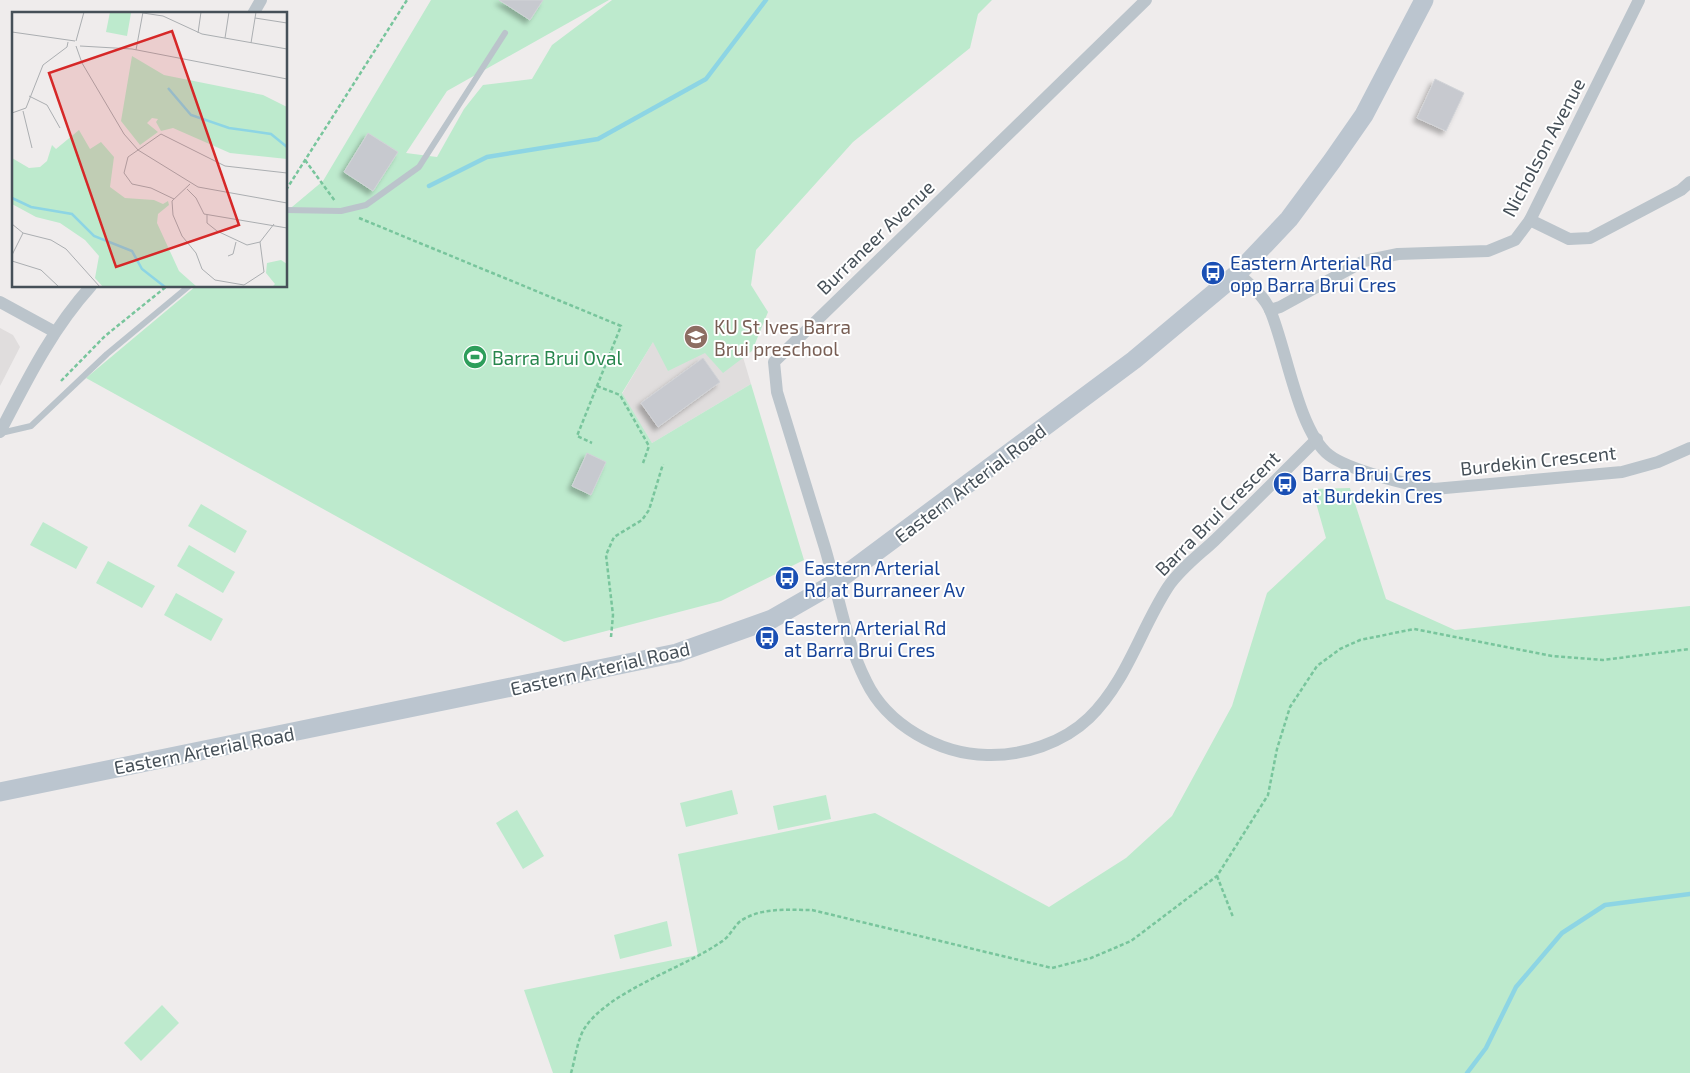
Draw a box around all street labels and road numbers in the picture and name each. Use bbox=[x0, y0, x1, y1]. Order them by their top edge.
street label: Nicholson Avenue bbox=[1497, 74, 1589, 220]
street label: Burraneer Avenue bbox=[811, 175, 939, 299]
street label: Eastern Arterial Road bbox=[890, 419, 1050, 547]
street label: Burdekin Crescent bbox=[1459, 440, 1617, 480]
street label: Barra Brui Crescent bbox=[1150, 446, 1284, 580]
street label: Eastern Arterial Road bbox=[508, 636, 692, 700]
street label: Eastern Arterial Road bbox=[112, 721, 296, 779]

